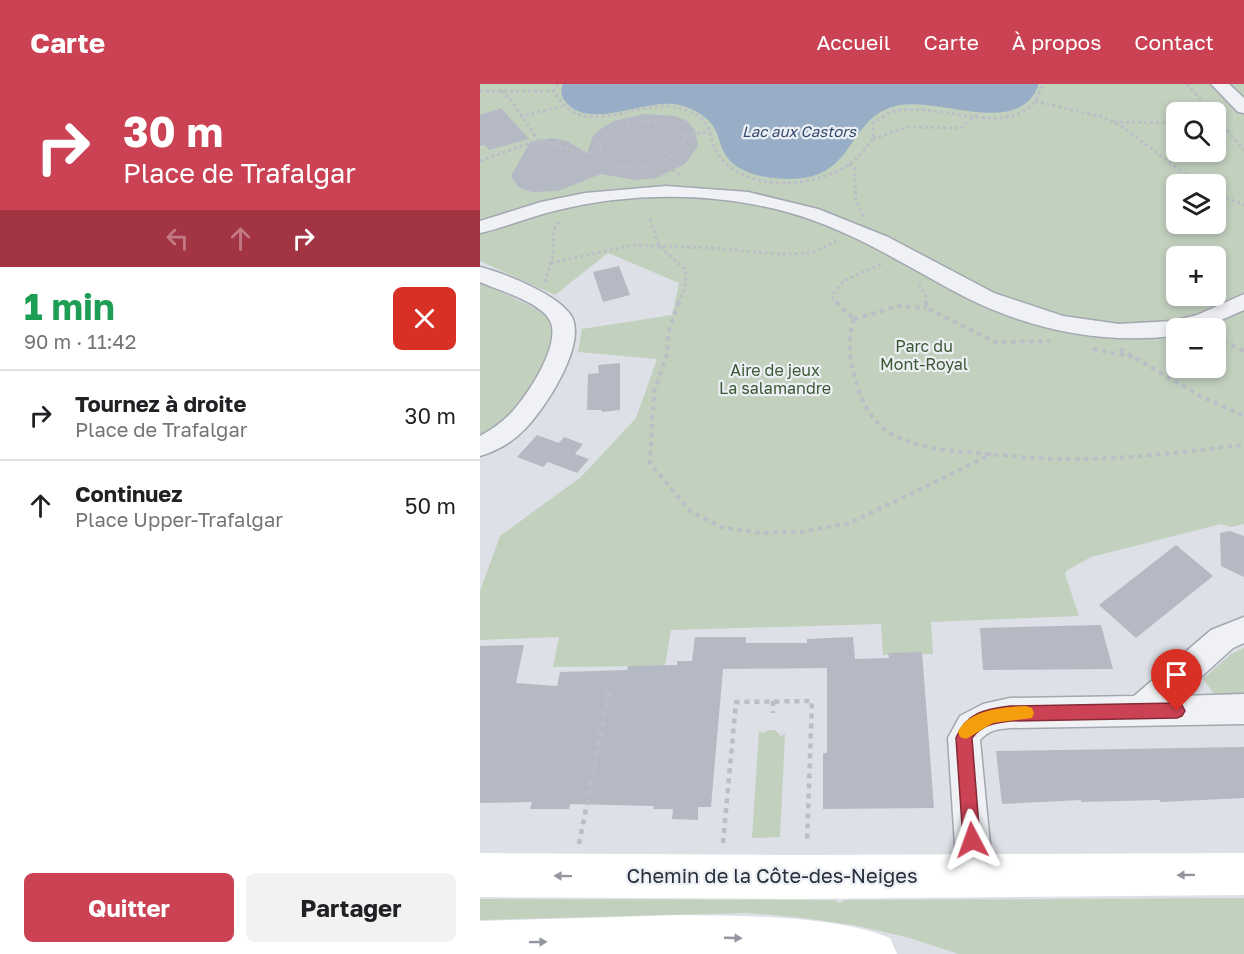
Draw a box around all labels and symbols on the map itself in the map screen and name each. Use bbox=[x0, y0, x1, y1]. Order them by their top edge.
water label: Lac aux Castors bbox=[742, 122, 857, 140]
park label: Parc du Mont-Royal bbox=[880, 336, 968, 374]
park label: Aire de jeux La salamandre bbox=[719, 360, 831, 398]
pin bbox=[1151, 649, 1202, 711]
position arrow bbox=[940, 808, 1004, 872]
street label: Chemin de la Côte-des-Neiges bbox=[626, 863, 918, 887]
one-way arrow bbox=[1176, 870, 1195, 880]
one-way arrow bbox=[553, 871, 572, 881]
one-way arrow bbox=[724, 933, 743, 942]
one-way arrow bbox=[529, 937, 548, 946]

